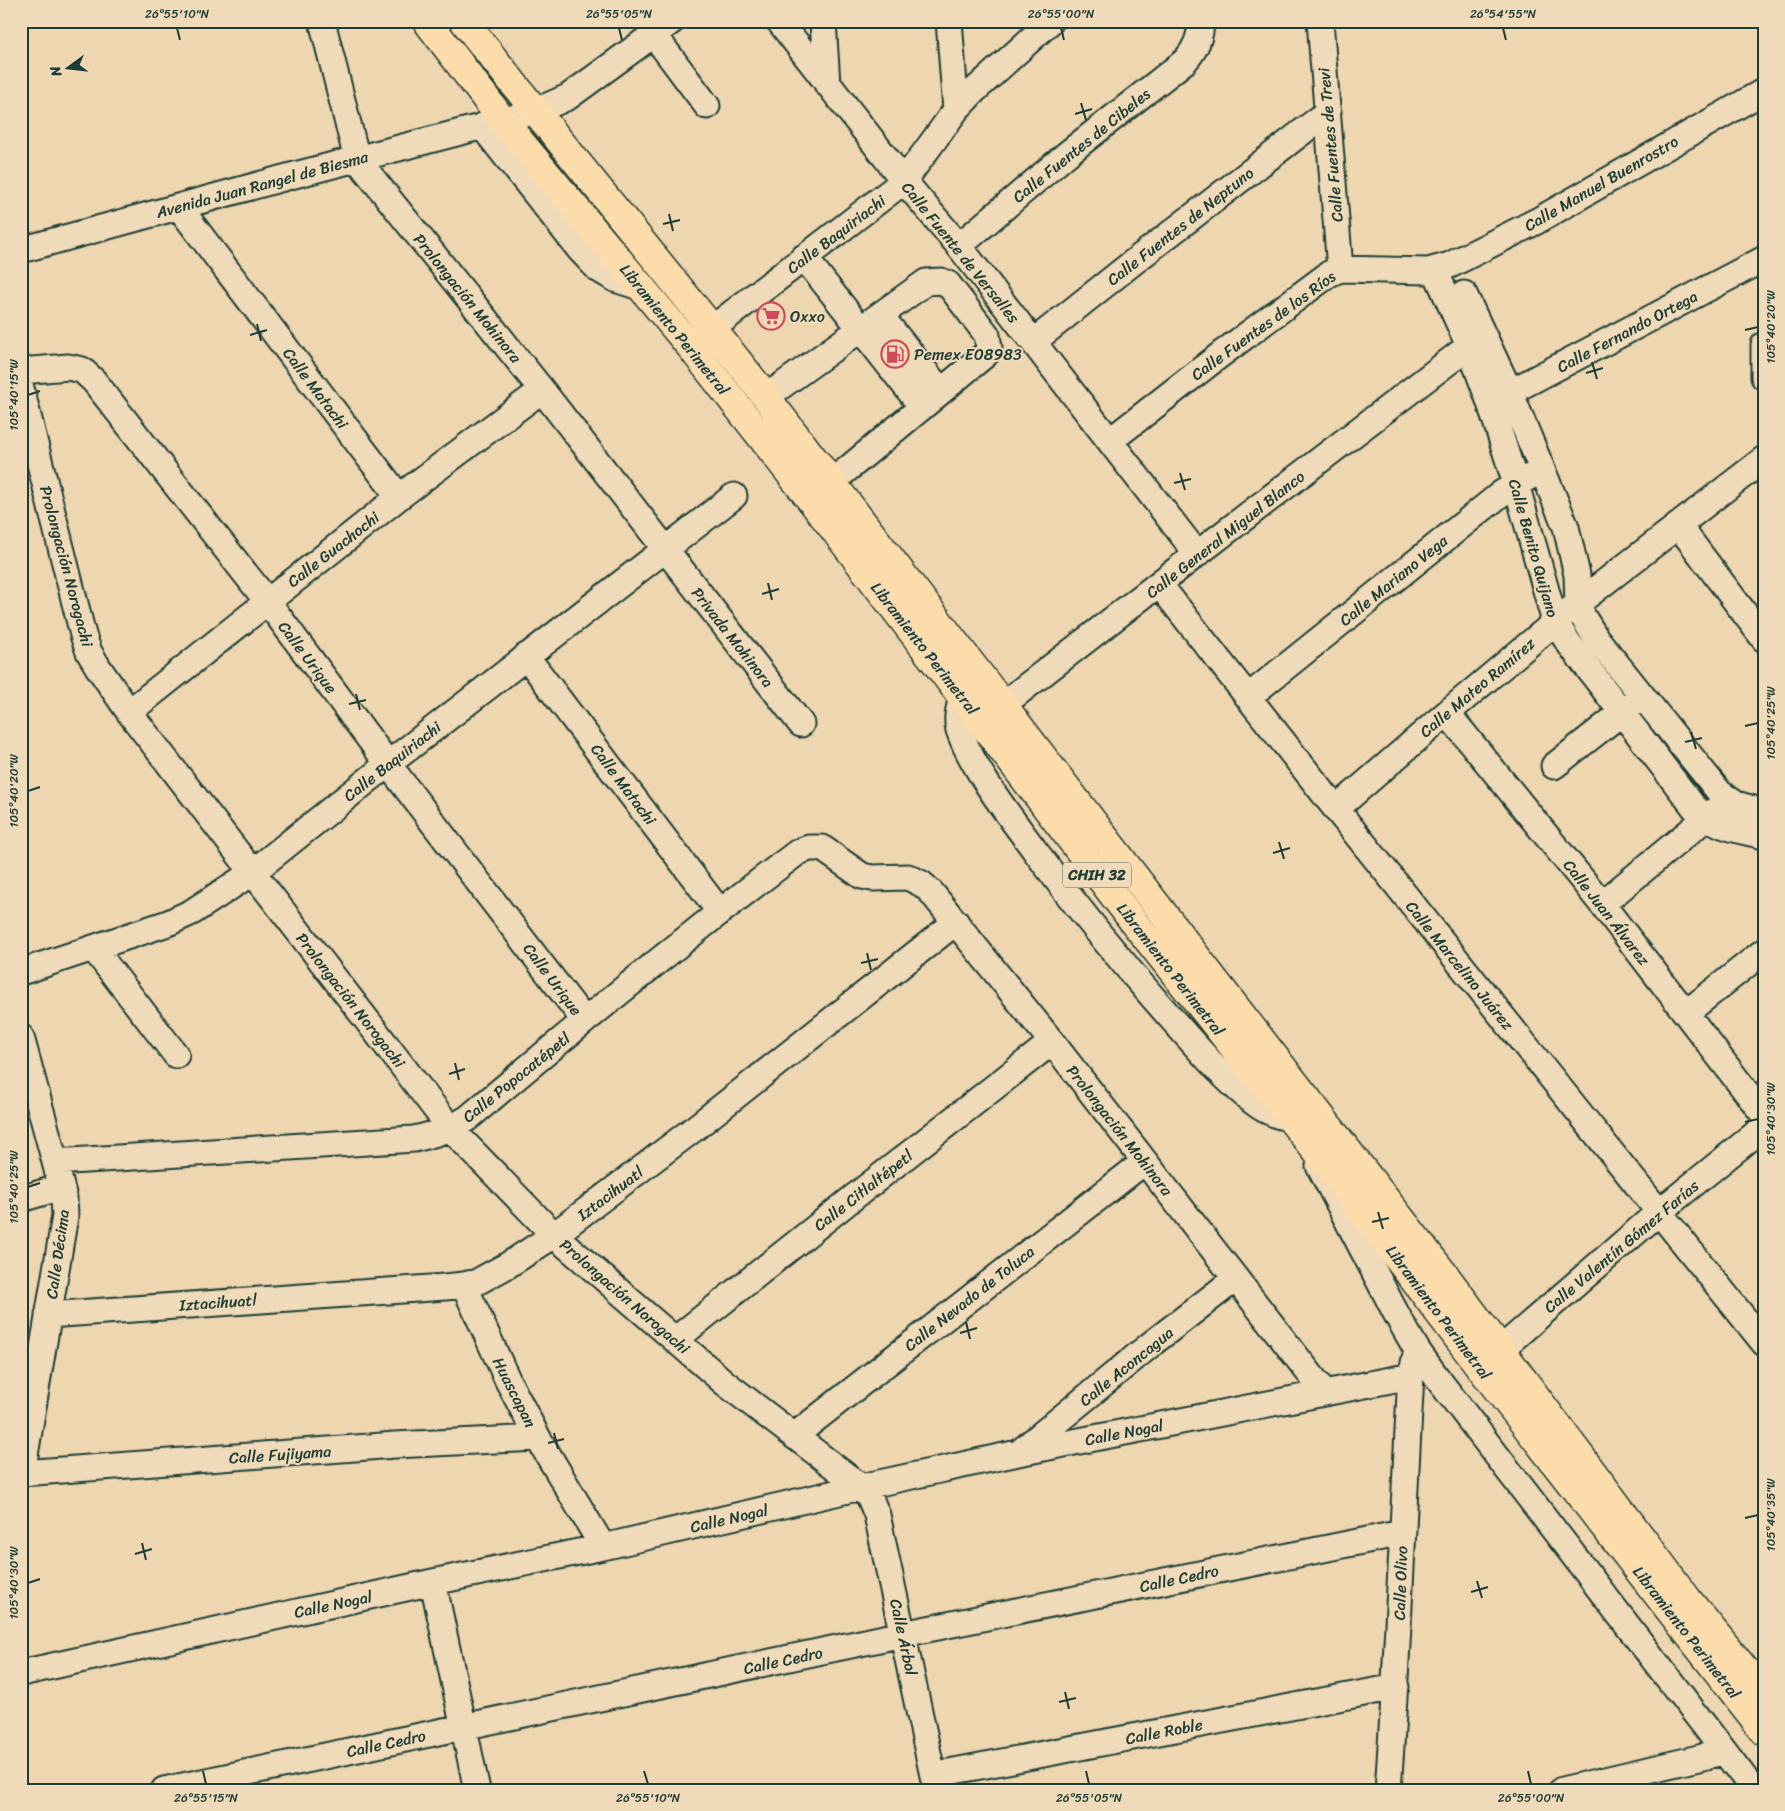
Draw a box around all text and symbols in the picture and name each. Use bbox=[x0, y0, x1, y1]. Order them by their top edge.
text: 26°55'10"N bbox=[145, 3, 210, 25]
text: 26°55'05"N bbox=[586, 3, 653, 25]
text: 26°55'00"N bbox=[1028, 3, 1095, 25]
text: 26°54'55"N bbox=[1470, 3, 1537, 25]
north arrow bbox=[42, 42, 92, 92]
text: N bbox=[43, 63, 70, 80]
street label: Calle Fuentes de Trevi bbox=[1309, 66, 1352, 223]
street label: Calle Fuentes de Cibeles bbox=[1006, 80, 1157, 210]
street label: Calle Manuel Buenrostro bbox=[1518, 127, 1684, 240]
street label: Avenida Juan Rangel de Biesma bbox=[152, 142, 372, 227]
street label: Calle Fuentes de Neptuno bbox=[1100, 159, 1260, 293]
street label: Calle Fuente de Versalles bbox=[894, 175, 1028, 330]
street label: Calle Baquiriachi bbox=[780, 187, 893, 282]
street label: Prolongación Mohinora bbox=[406, 227, 530, 371]
street label: Libramiento Perimetral bbox=[612, 257, 737, 402]
street label: Calle Fuentes de los Ríos bbox=[1184, 262, 1342, 388]
street label: Calle Fernando Ortega bbox=[1551, 282, 1703, 381]
text: 105°40'20"W bbox=[1760, 290, 1782, 364]
supermarket icon: Oxxo bbox=[756, 301, 786, 331]
place label: Oxxo bbox=[790, 302, 825, 331]
fuel station icon: Pemex E08983 bbox=[880, 339, 910, 369]
place label: Pemex E08983 bbox=[914, 340, 1022, 369]
street label: Calle Matachi bbox=[275, 341, 357, 436]
text: 105°40'15"W bbox=[3, 359, 25, 431]
street label: Calle General Miguel Blanco bbox=[1139, 463, 1311, 606]
street label: Calle Benito Quijano bbox=[1500, 475, 1567, 621]
street label: Prolongación Norogachi bbox=[31, 482, 102, 651]
street label: Calle Guachochi bbox=[280, 503, 387, 595]
street label: Calle Mariano Vega bbox=[1332, 527, 1455, 634]
street label: Libramiento Perimetral bbox=[863, 575, 986, 722]
street label: Privada Mohinora bbox=[684, 580, 782, 694]
street label: Calle Urique bbox=[270, 614, 345, 700]
street label: Calle Mateo Ramírez bbox=[1413, 629, 1542, 745]
text: 105°40'25"W bbox=[1760, 686, 1782, 760]
street label: Calle Baquiriachi bbox=[337, 713, 448, 809]
street label: Calle Matachi bbox=[583, 737, 665, 832]
text: 105°40'20"W bbox=[3, 754, 25, 828]
street label: Calle Juan Álvarez bbox=[1556, 853, 1658, 972]
road number: CHIH 32 bbox=[1063, 862, 1131, 888]
street label: Calle Marcelino Juárez bbox=[1398, 894, 1522, 1037]
street label: Libramiento Perimetral bbox=[1109, 896, 1232, 1043]
street label: Prolongación Norogachi bbox=[288, 926, 413, 1075]
street label: Calle Urique bbox=[515, 936, 590, 1022]
street label: Calle Popocatépetl bbox=[456, 1024, 577, 1130]
street label: Prolongación Mohinora bbox=[1059, 1058, 1181, 1203]
text: 105°40'30"W bbox=[1760, 1082, 1782, 1156]
street label: Calle Citlaltépetl bbox=[807, 1142, 920, 1239]
text: 105°40'25"W bbox=[3, 1150, 25, 1224]
street label: Iztacihuatl bbox=[570, 1158, 650, 1229]
street label: Calle Valentín Gómez Farías bbox=[1537, 1172, 1706, 1321]
street label: Calle Décima bbox=[37, 1207, 78, 1301]
street label: Prolongación Norogachi bbox=[553, 1231, 697, 1362]
street label: Calle Nevado de Toluca bbox=[897, 1238, 1041, 1359]
street label: Libramiento Perimetral bbox=[1378, 1238, 1500, 1386]
street label: Iztacihuatl bbox=[177, 1285, 258, 1320]
street label: Calle Aconcagua bbox=[1072, 1319, 1180, 1414]
street label: Huascapan bbox=[484, 1352, 545, 1433]
street label: Calle Nogal bbox=[1082, 1411, 1166, 1454]
street label: Calle Fujiyama bbox=[228, 1436, 332, 1473]
text: 105°40'35"W bbox=[1760, 1478, 1782, 1551]
street label: Calle Nogal bbox=[687, 1495, 771, 1542]
street label: Calle Olivo bbox=[1385, 1545, 1416, 1621]
text: 105°40'30"W bbox=[3, 1546, 25, 1620]
street label: Calle Cedro bbox=[1137, 1556, 1221, 1601]
street label: Libramiento Perimetral bbox=[1625, 1559, 1748, 1706]
street label: Calle Nogal bbox=[291, 1582, 375, 1627]
street label: Calle Árbol bbox=[881, 1596, 926, 1679]
street label: Calle Cedro bbox=[741, 1638, 825, 1683]
street label: Calle Roble bbox=[1123, 1710, 1205, 1753]
street label: Calle Cedro bbox=[344, 1721, 428, 1766]
text: 26°55'15"N bbox=[174, 1787, 239, 1809]
text: 26°55'10"N bbox=[616, 1787, 681, 1809]
text: 26°55'05"N bbox=[1056, 1787, 1123, 1809]
text: 26°55'00"N bbox=[1498, 1787, 1565, 1809]

